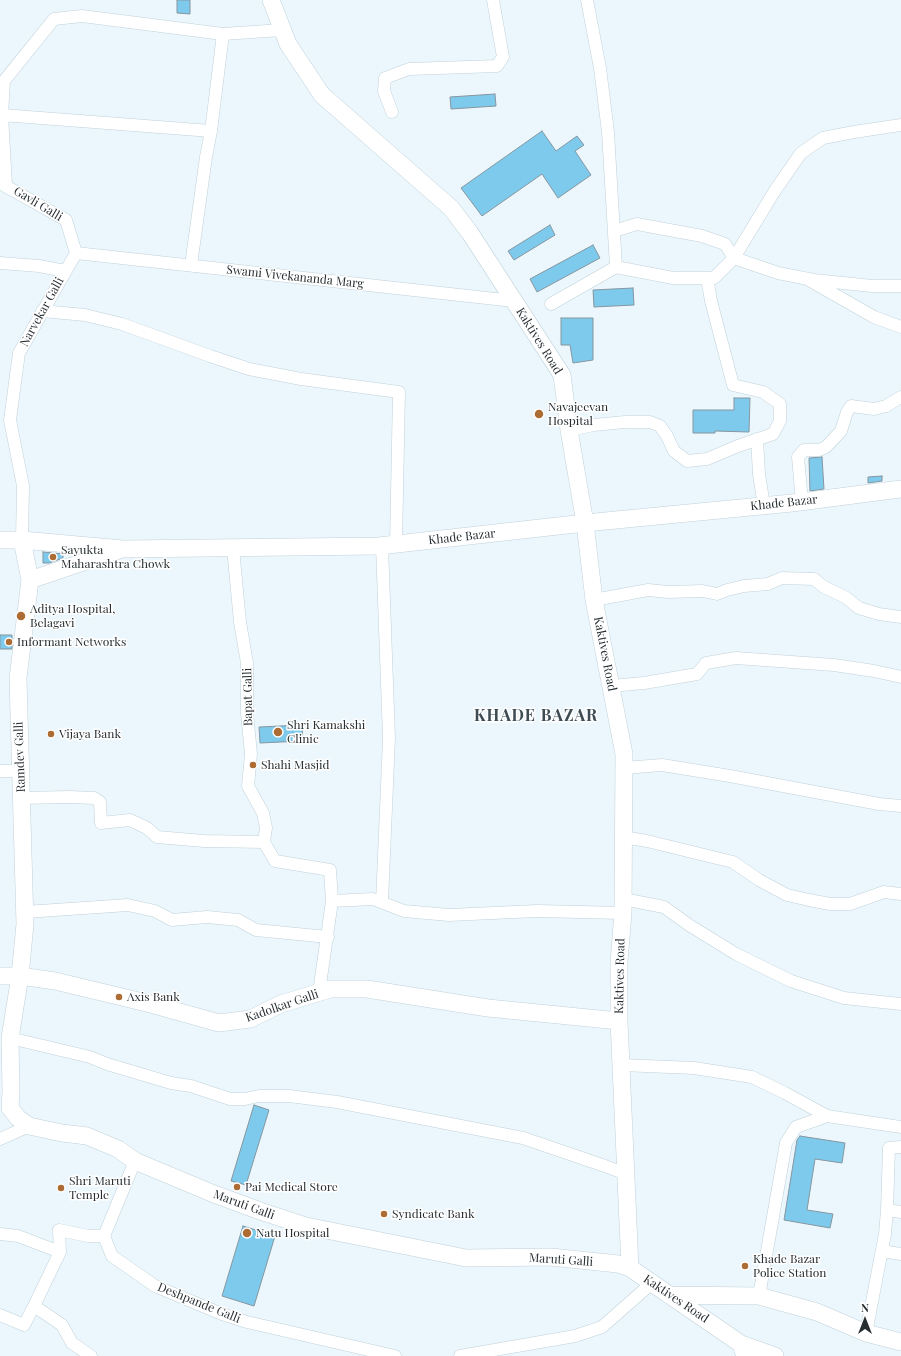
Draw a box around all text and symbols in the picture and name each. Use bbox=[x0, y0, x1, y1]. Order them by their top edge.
street label: Gavli Galli bbox=[11, 184, 65, 224]
street label: Swami Vivekananda Marg bbox=[226, 263, 364, 291]
street label: Narvekar Galli bbox=[17, 275, 67, 349]
street label: Kaktives Road bbox=[513, 305, 565, 377]
place label: Navajeevan Hospital bbox=[548, 400, 608, 428]
marker: Navajeevan Hospital bbox=[533, 408, 545, 420]
street label: Khade Bazar bbox=[750, 492, 818, 514]
street label: Khade Bazar bbox=[428, 526, 496, 548]
place label: Sayukta Maharashtra Chowk bbox=[61, 543, 170, 571]
marker: Sayukta Maharashtra Chowk bbox=[48, 552, 58, 562]
place label: Aditya Hospital, Belagavi bbox=[30, 602, 115, 630]
marker: Aditya Hospital, Belagavi bbox=[15, 610, 27, 622]
street label: Kaktives Road bbox=[591, 615, 619, 693]
place label: Informant Networks bbox=[17, 635, 126, 649]
marker: Informant Networks bbox=[4, 637, 14, 647]
street label: Bapat Galli bbox=[240, 668, 256, 726]
district label: KHADE BAZAR bbox=[474, 706, 598, 726]
place label: Shri Kamakshi Clinic bbox=[287, 718, 365, 746]
street label: Ramdev Galli bbox=[12, 721, 28, 793]
marker: Shri Kamakshi Clinic bbox=[272, 726, 284, 738]
place label: Vijaya Bank bbox=[59, 727, 121, 741]
marker: Vijaya Bank bbox=[46, 729, 56, 739]
place label: Shahi Masjid bbox=[261, 758, 329, 772]
marker: Shahi Masjid bbox=[248, 760, 258, 770]
street label: Kaktives Road bbox=[612, 938, 628, 1014]
street label: Kadolkar Galli bbox=[244, 987, 320, 1025]
place label: Axis Bank bbox=[127, 990, 180, 1004]
marker: Axis Bank bbox=[114, 992, 124, 1002]
place label: Shri Maruti Temple bbox=[69, 1174, 131, 1202]
place label: Pai Medical Store bbox=[245, 1180, 338, 1194]
marker: Pai Medical Store bbox=[232, 1182, 242, 1192]
marker: Shri Maruti Temple bbox=[56, 1183, 66, 1193]
street label: Maruti Galli bbox=[211, 1187, 277, 1223]
place label: Syndicate Bank bbox=[392, 1207, 475, 1221]
marker: Syndicate Bank bbox=[379, 1209, 389, 1219]
place label: Natu Hospital bbox=[256, 1226, 329, 1240]
marker: Natu Hospital bbox=[241, 1227, 253, 1239]
street label: Maruti Galli bbox=[528, 1251, 594, 1269]
place label: Khade Bazar Police Station bbox=[753, 1252, 826, 1280]
marker: Khade Bazar Police Station bbox=[740, 1261, 750, 1271]
street label: Kaktives Road bbox=[641, 1272, 711, 1326]
street label: Deshpande Galli bbox=[155, 1280, 243, 1326]
north arrow bbox=[845, 1300, 885, 1340]
text: N bbox=[861, 1300, 869, 1315]

